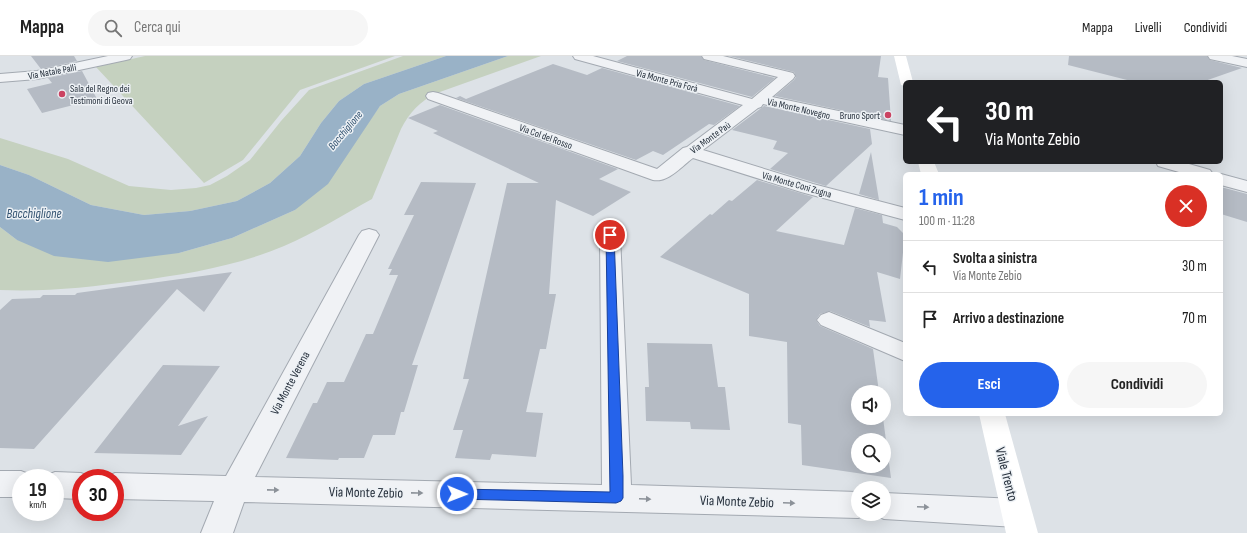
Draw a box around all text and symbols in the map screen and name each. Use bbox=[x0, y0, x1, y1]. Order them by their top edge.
search box bbox=[88, 10, 368, 46]
text: Mappa bbox=[20, 16, 64, 39]
icon: search bbox=[102, 17, 124, 39]
text: Cerca qui bbox=[134, 18, 181, 37]
text: Mappa bbox=[1082, 19, 1113, 36]
text: Livelli bbox=[1135, 19, 1162, 36]
text: Condividi bbox=[1184, 19, 1227, 36]
street label: Via Natale Palli bbox=[27, 61, 77, 83]
street label: Via Monte Pria Forà bbox=[634, 67, 699, 95]
place label: Sala del Regno dei Testimoni di Geova bbox=[70, 83, 133, 107]
marker: Sala del Regno dei Testimoni di Geova bbox=[57, 89, 67, 99]
text: 30 m bbox=[985, 95, 1034, 128]
street label: Via Monte Novegno bbox=[766, 96, 831, 122]
icon: left bbox=[919, 96, 971, 148]
water label: Bacchiglione bbox=[325, 108, 366, 152]
place label: Bruno Sport bbox=[840, 110, 880, 122]
marker: Bruno Sport bbox=[883, 110, 893, 120]
street label: Via Monte Paù bbox=[688, 119, 733, 156]
street label: Via Col del Rosso bbox=[517, 122, 574, 152]
text: Via Monte Zebio bbox=[985, 129, 1080, 150]
street label: Via Monte Coni Zugna bbox=[761, 169, 833, 201]
text: 1 min bbox=[919, 183, 964, 212]
button: close bbox=[1165, 185, 1207, 227]
water label: Bacchiglione bbox=[6, 206, 62, 222]
text: 100 m · 11:28 bbox=[919, 213, 975, 229]
pin bbox=[593, 218, 627, 252]
icon: arrive bbox=[599, 224, 621, 246]
text: Svolta a sinistra bbox=[953, 249, 1037, 268]
icon: left bbox=[919, 256, 941, 278]
text: 30 m bbox=[1182, 257, 1207, 276]
text: Via Monte Zebio bbox=[953, 268, 1022, 284]
icon: arrive bbox=[919, 308, 941, 330]
text: Arrivo a destinazione bbox=[953, 309, 1064, 328]
text: 70 m bbox=[1182, 309, 1207, 328]
street label: Via Monte Verena bbox=[268, 349, 314, 417]
button: Esci bbox=[919, 362, 1059, 408]
button: Condividi bbox=[1067, 362, 1207, 408]
map controls bbox=[851, 385, 891, 521]
button: sound bbox=[851, 385, 891, 425]
button: search bbox=[851, 433, 891, 473]
street label: Viale Trento bbox=[992, 445, 1021, 503]
speed limit sign: 30 bbox=[72, 469, 124, 521]
position arrow bbox=[436, 473, 478, 515]
text: 19 bbox=[29, 478, 47, 502]
button: layers bbox=[851, 481, 891, 521]
street label: Via Monte Zebio bbox=[329, 483, 403, 502]
one-way arrow bbox=[267, 487, 280, 493]
one-way arrow bbox=[411, 490, 424, 496]
street label: Via Monte Zebio bbox=[700, 492, 774, 511]
one-way arrow bbox=[639, 495, 651, 502]
text: km/h bbox=[29, 499, 47, 511]
one-way arrow bbox=[783, 500, 796, 506]
one-way arrow bbox=[917, 504, 929, 511]

